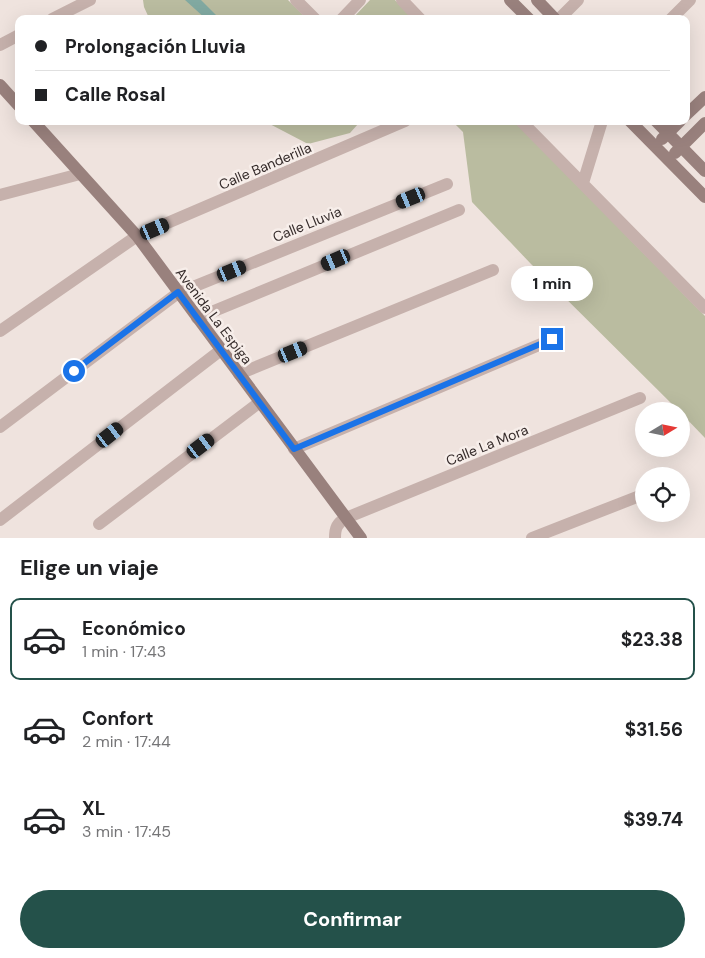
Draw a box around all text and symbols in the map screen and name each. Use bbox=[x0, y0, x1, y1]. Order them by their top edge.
text: Prolongación Lluvia bbox=[65, 34, 246, 59]
text: Calle Rosal bbox=[65, 82, 166, 107]
street label: Calle Banderilla bbox=[216, 138, 314, 194]
car bbox=[394, 185, 427, 211]
street label: Calle Lluvia bbox=[270, 202, 344, 246]
car bbox=[138, 216, 171, 242]
car bbox=[319, 247, 352, 273]
car bbox=[215, 258, 248, 284]
street label: Avenida La Espiga bbox=[172, 264, 256, 368]
callout: 1 min bbox=[511, 266, 593, 302]
text: 1 min bbox=[533, 273, 571, 294]
route end bbox=[541, 328, 563, 350]
car bbox=[276, 339, 309, 365]
route start bbox=[63, 360, 85, 382]
north arrow bbox=[635, 402, 690, 458]
map controls bbox=[635, 402, 690, 522]
car bbox=[93, 420, 126, 450]
street label: Calle La Mora bbox=[443, 420, 531, 470]
car bbox=[184, 431, 217, 461]
button: locate bbox=[635, 467, 690, 522]
text: Elige un viaje bbox=[20, 553, 159, 582]
text: Económico bbox=[82, 616, 186, 641]
icon: car bbox=[22, 617, 67, 662]
text: $23.38 bbox=[621, 627, 683, 652]
text: 1 min · 17:43 bbox=[82, 641, 166, 662]
text: Confort bbox=[82, 706, 154, 731]
icon: car bbox=[22, 707, 67, 752]
text: $31.56 bbox=[625, 717, 683, 742]
text: 2 min · 17:44 bbox=[82, 731, 171, 752]
text: XL bbox=[82, 796, 105, 821]
icon: car bbox=[22, 797, 67, 842]
text: $39.74 bbox=[623, 807, 683, 832]
text: 3 min · 17:45 bbox=[82, 821, 171, 842]
button: Confirmar bbox=[20, 890, 685, 948]

